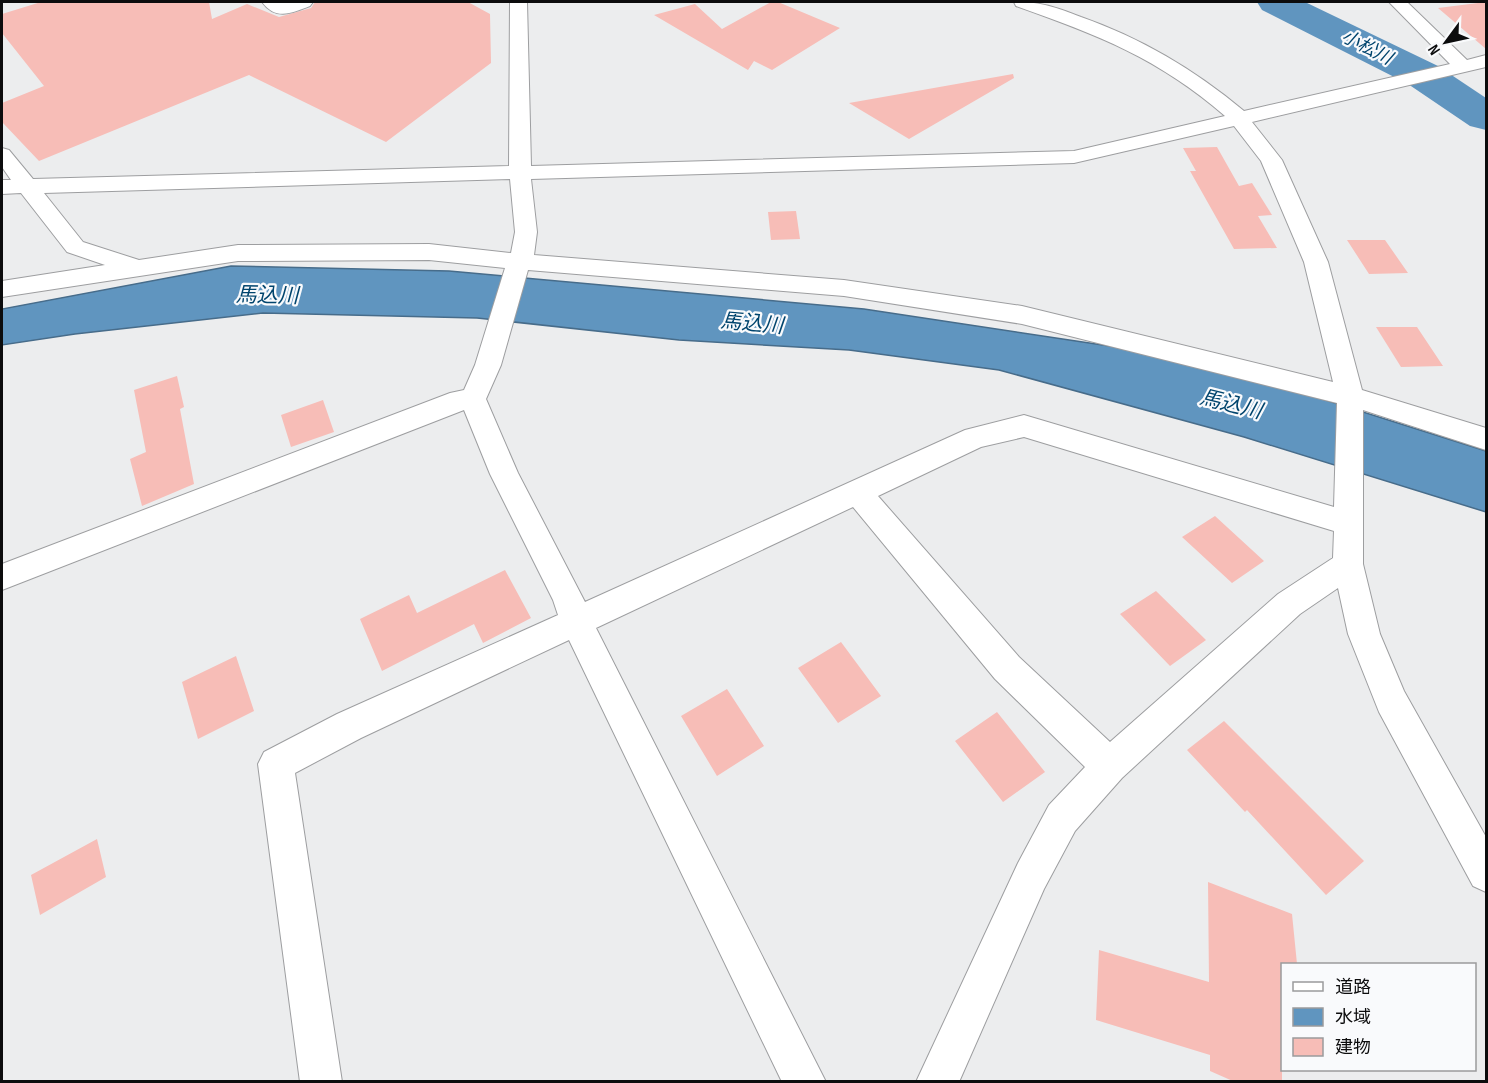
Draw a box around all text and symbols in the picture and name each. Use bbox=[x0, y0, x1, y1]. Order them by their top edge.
north arrow bbox=[1416, 12, 1476, 72]
water label: 小松川 bbox=[1338, 26, 1397, 70]
text: N bbox=[1424, 41, 1445, 58]
water label: 馬込川 bbox=[235, 282, 301, 309]
water label: 馬込川 bbox=[719, 308, 786, 339]
water label: 馬込川 bbox=[1197, 385, 1266, 425]
legend bbox=[1281, 963, 1476, 1071]
text: 道路 bbox=[1335, 977, 1371, 998]
text: 水域 bbox=[1335, 1007, 1371, 1028]
text: 建物 bbox=[1335, 1037, 1371, 1058]

